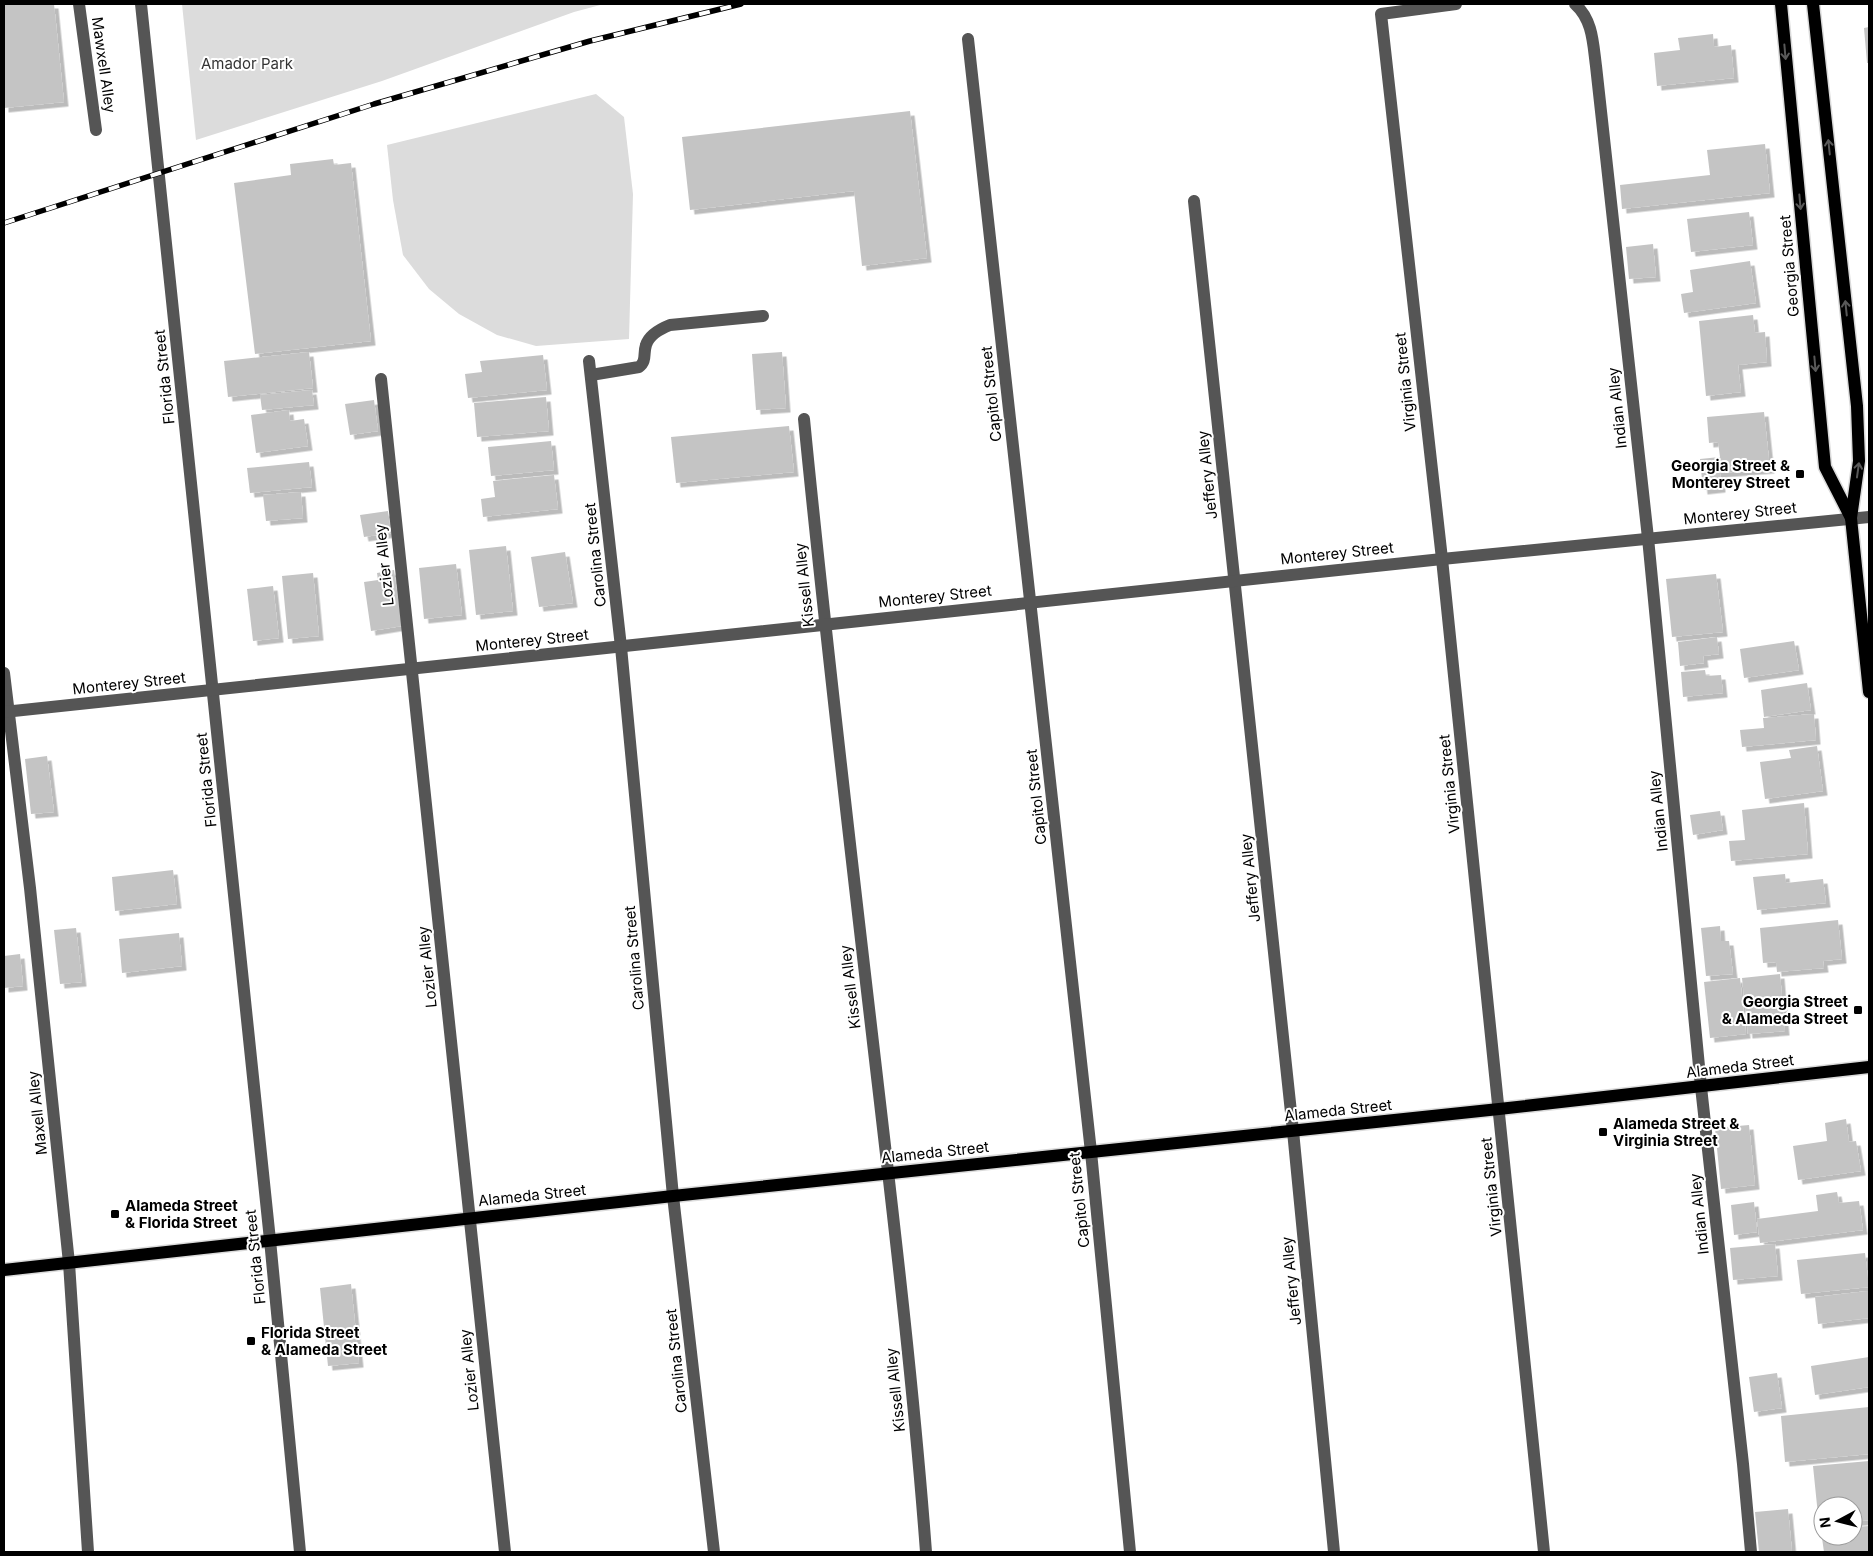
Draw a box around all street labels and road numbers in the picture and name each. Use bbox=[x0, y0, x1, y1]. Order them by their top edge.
street label: Mawxell Alley bbox=[88, 16, 120, 115]
street label: Georgia Street bbox=[1775, 214, 1803, 318]
street label: Florida Street bbox=[150, 329, 178, 425]
street label: Virginia Street bbox=[1390, 331, 1420, 433]
street label: Capitol Street bbox=[977, 345, 1005, 443]
street label: Indian Alley bbox=[1603, 366, 1631, 450]
street label: Jeffery Alley bbox=[1193, 429, 1221, 520]
street label: Monterey Street bbox=[1682, 498, 1798, 528]
street label: Carolina Street bbox=[580, 502, 610, 608]
street label: Lozier Alley bbox=[370, 523, 398, 607]
street label: Monterey Street bbox=[1279, 538, 1395, 568]
street label: Kissell Alley bbox=[790, 541, 818, 628]
street label: Monterey Street bbox=[877, 581, 993, 611]
street label: Monterey Street bbox=[474, 625, 590, 655]
street label: Monterey Street bbox=[71, 668, 187, 698]
street label: Florida Street bbox=[192, 732, 220, 828]
street label: Virginia Street bbox=[1434, 733, 1464, 835]
street label: Capitol Street bbox=[1022, 748, 1050, 846]
street label: Indian Alley bbox=[1644, 769, 1672, 853]
street label: Jeffery Alley bbox=[1236, 832, 1264, 923]
street label: Carolina Street bbox=[620, 905, 648, 1011]
street label: Lozier Alley bbox=[413, 925, 441, 1009]
street label: Kissell Alley bbox=[835, 943, 865, 1030]
street label: Alameda Street bbox=[1685, 1050, 1795, 1082]
street label: Maxell Alley bbox=[23, 1069, 51, 1156]
street label: Alameda Street bbox=[1283, 1095, 1393, 1125]
street label: Virginia Street bbox=[1476, 1136, 1506, 1238]
street label: Alameda Street bbox=[880, 1137, 990, 1167]
street label: Capitol Street bbox=[1065, 1151, 1093, 1249]
street label: Indian Alley bbox=[1685, 1172, 1713, 1256]
street label: Alameda Street bbox=[477, 1180, 587, 1210]
street label: Florida Street bbox=[241, 1209, 269, 1305]
street label: Jeffery Alley bbox=[1277, 1235, 1305, 1326]
street label: Carolina Street bbox=[661, 1308, 691, 1414]
street label: Lozier Alley bbox=[455, 1328, 483, 1412]
street label: Kissell Alley bbox=[881, 1346, 909, 1433]

